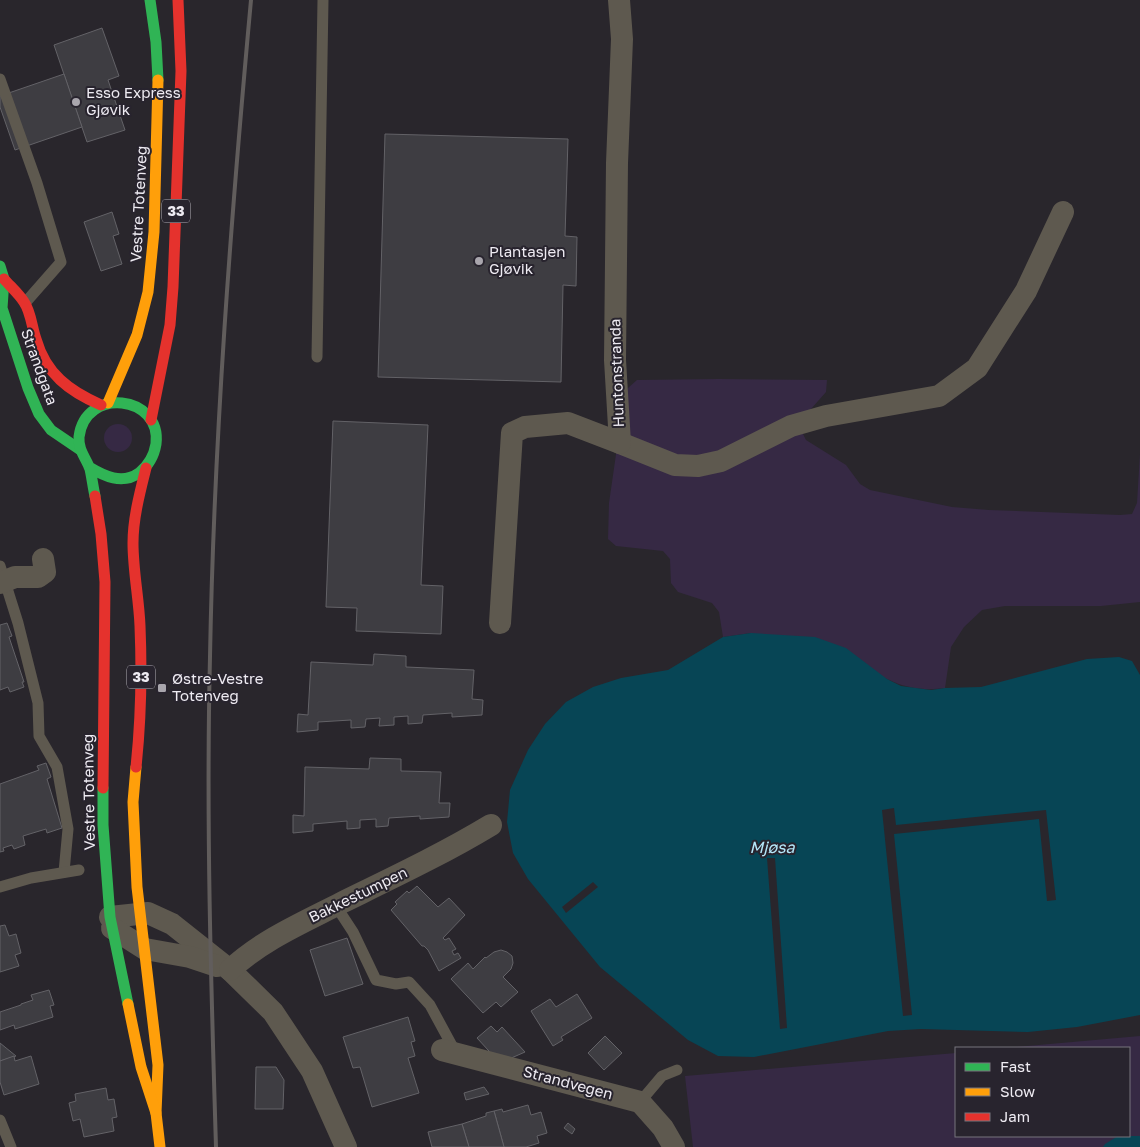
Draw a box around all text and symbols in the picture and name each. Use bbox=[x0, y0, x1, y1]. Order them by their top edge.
place label: Esso Express Gjøvik bbox=[86, 83, 181, 118]
marker: Esso Express Gjøvik bbox=[70, 96, 82, 108]
street label: Vestre Totenveg bbox=[126, 145, 150, 263]
road number: 33 bbox=[162, 200, 190, 222]
place label: Plantasjen Gjøvik bbox=[489, 242, 566, 277]
marker: Plantasjen Gjøvik bbox=[473, 255, 485, 267]
street label: Huntonstranda bbox=[605, 318, 627, 428]
street label: Strandgata bbox=[18, 326, 62, 407]
road number: 33 bbox=[127, 666, 155, 689]
place label: Østre-Vestre Totenveg bbox=[172, 669, 264, 704]
marker: Østre-Vestre Totenveg bbox=[156, 682, 168, 694]
street label: Vestre Totenveg bbox=[78, 734, 98, 850]
water label: Mjøsa bbox=[749, 837, 796, 857]
street label: Bakkestumpen bbox=[305, 862, 410, 926]
legend bbox=[955, 1047, 1130, 1137]
text: Fast bbox=[1000, 1057, 1031, 1075]
street label: Strandvegen bbox=[522, 1061, 615, 1103]
text: Slow bbox=[1000, 1082, 1035, 1100]
text: Jam bbox=[1000, 1107, 1030, 1125]

